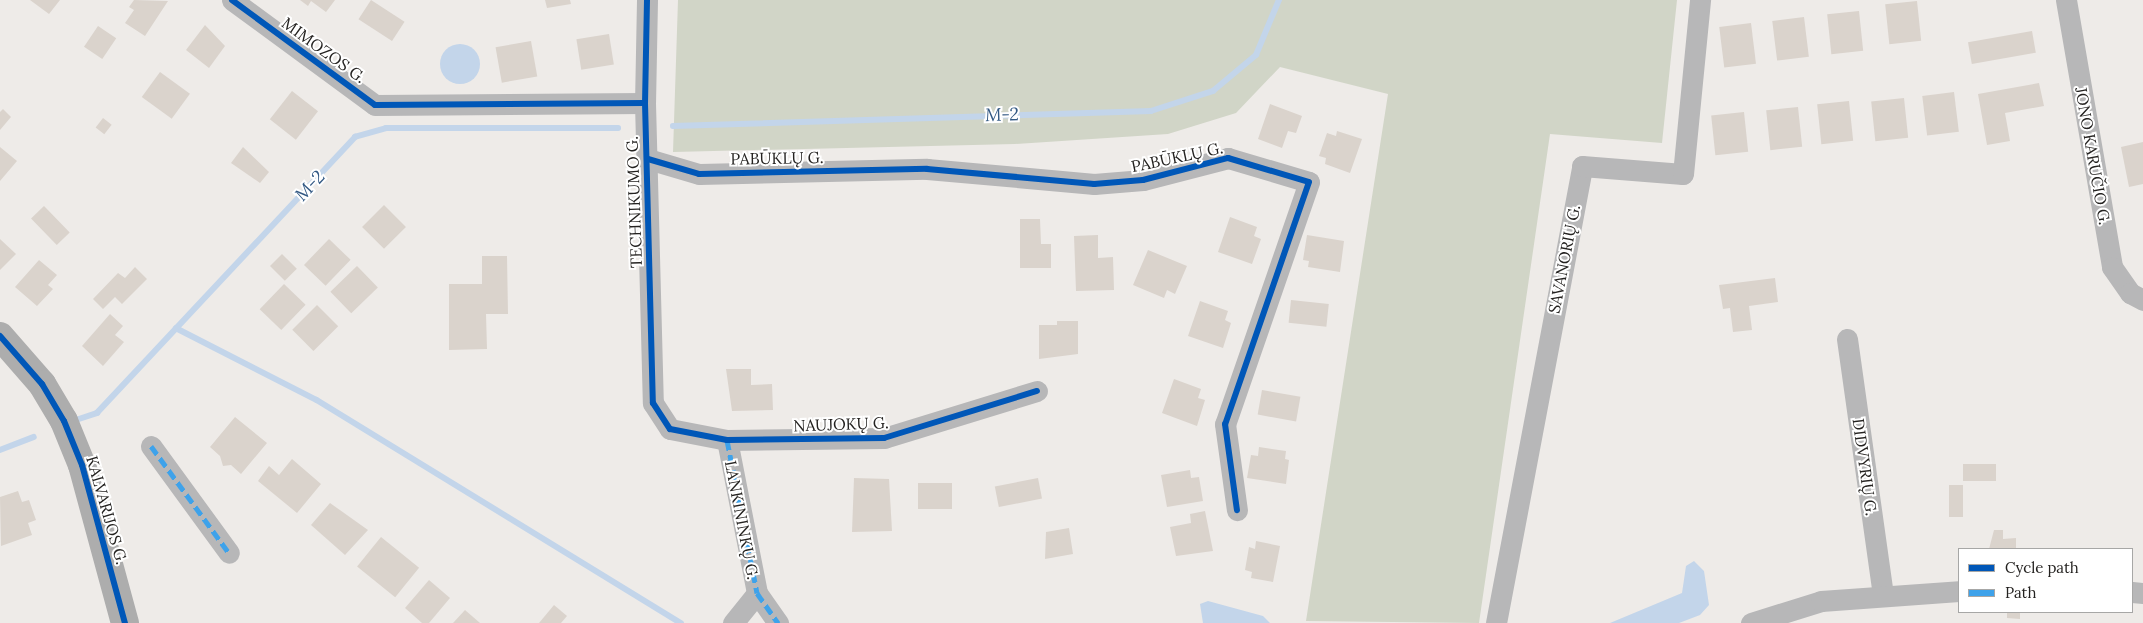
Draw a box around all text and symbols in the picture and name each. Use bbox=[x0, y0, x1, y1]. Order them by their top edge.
street label: MIMOZOS G. bbox=[278, 13, 370, 87]
street label: JONO KARUČIO G. bbox=[2071, 86, 2115, 226]
water label: M-2 bbox=[985, 104, 1019, 126]
street label: TECHNIKUMO G. bbox=[622, 136, 646, 268]
street label: PABŪKLŲ G. bbox=[1129, 138, 1225, 176]
street label: PABŪKLŲ G. bbox=[730, 148, 824, 168]
water label: M-2 bbox=[291, 166, 329, 206]
street label: SAVANORIŲ G. bbox=[1544, 203, 1584, 315]
street label: NAUJOKŲ G. bbox=[793, 413, 889, 435]
street label: DIDVYRIŲ G. bbox=[1849, 417, 1881, 517]
street label: KALVARIJOS G. bbox=[82, 454, 132, 566]
street label: LANKININKŲ G. bbox=[721, 459, 763, 581]
legend bbox=[1958, 548, 2133, 613]
text: Cycle path bbox=[2005, 558, 2079, 577]
text: Path bbox=[2005, 583, 2036, 602]

